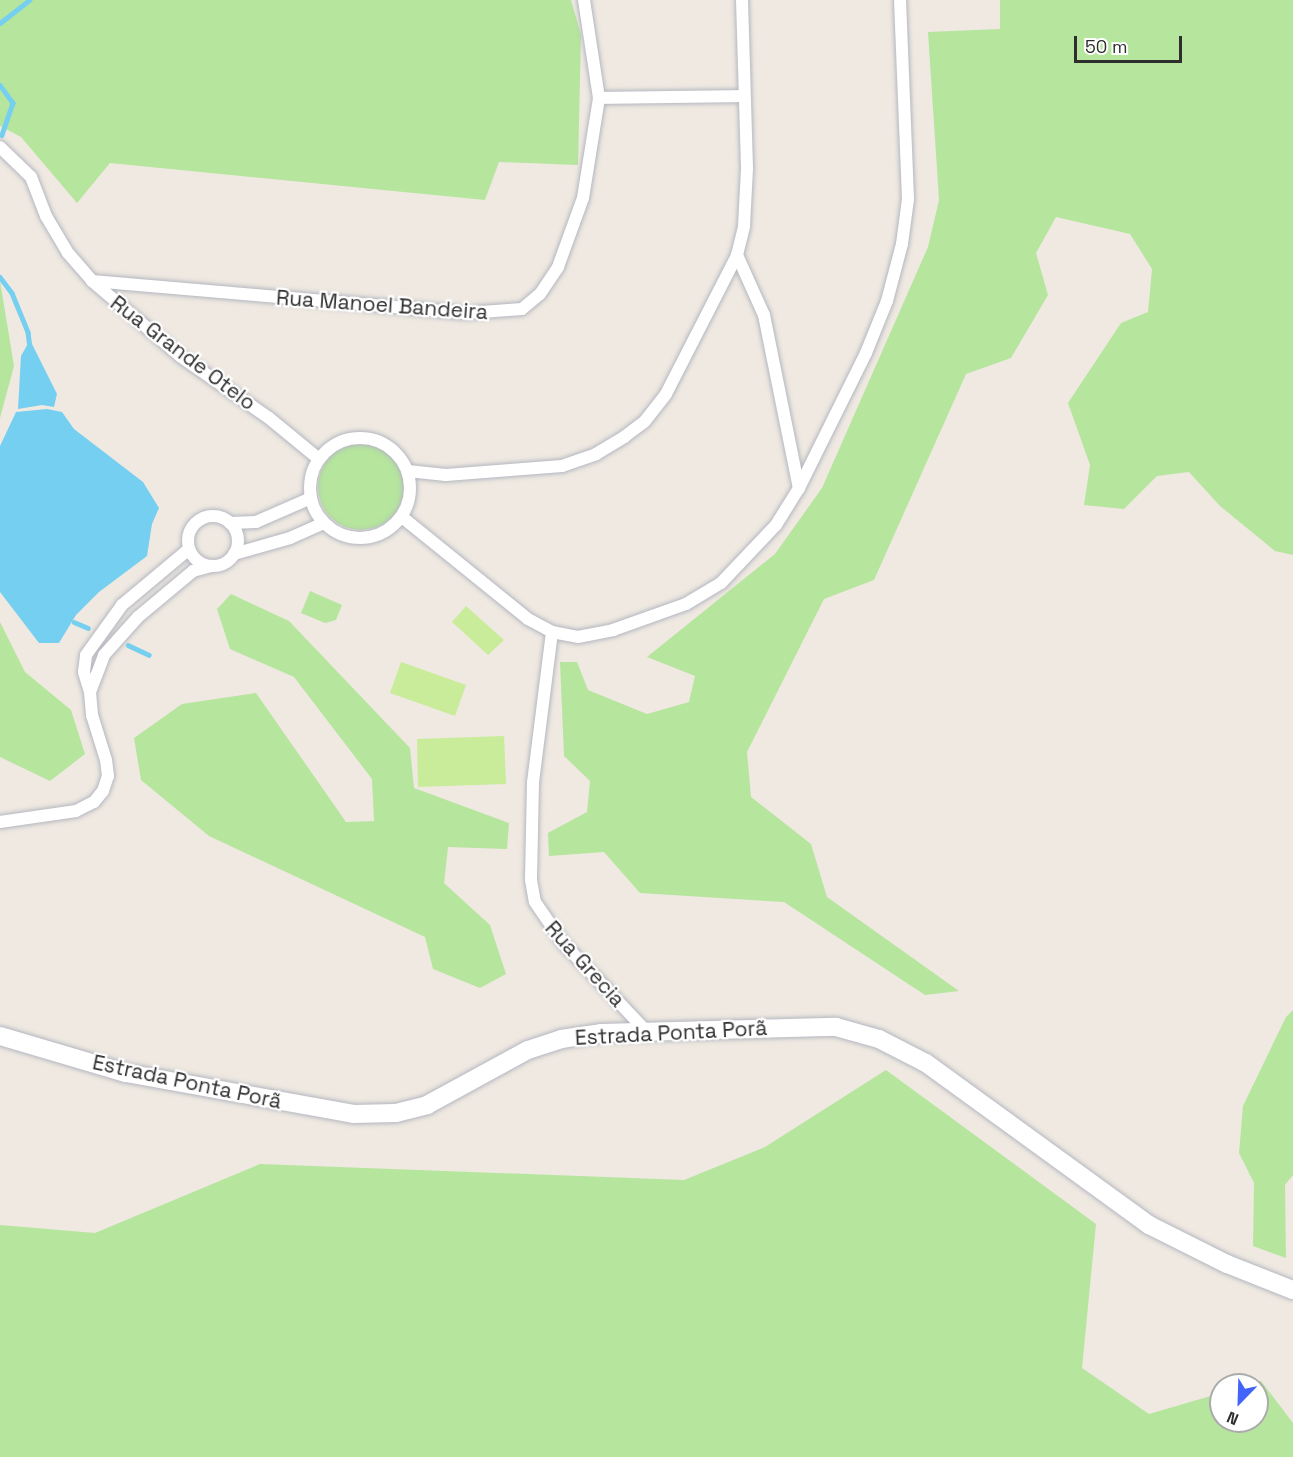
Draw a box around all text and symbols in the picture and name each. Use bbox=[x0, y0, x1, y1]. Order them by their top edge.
scale bar bbox=[1077, 24, 1185, 62]
text: 50 m bbox=[1085, 35, 1127, 58]
street label: Rua Manoel Bandeira bbox=[275, 285, 489, 325]
street label: Rua Grande Otelo bbox=[105, 290, 261, 416]
street label: Rua Grecia bbox=[540, 916, 630, 1012]
street label: Estrada Ponta Porã bbox=[574, 1015, 768, 1051]
street label: Estrada Ponta Porã bbox=[90, 1050, 284, 1114]
north arrow bbox=[1209, 1373, 1269, 1433]
text: N bbox=[1224, 1406, 1242, 1430]

